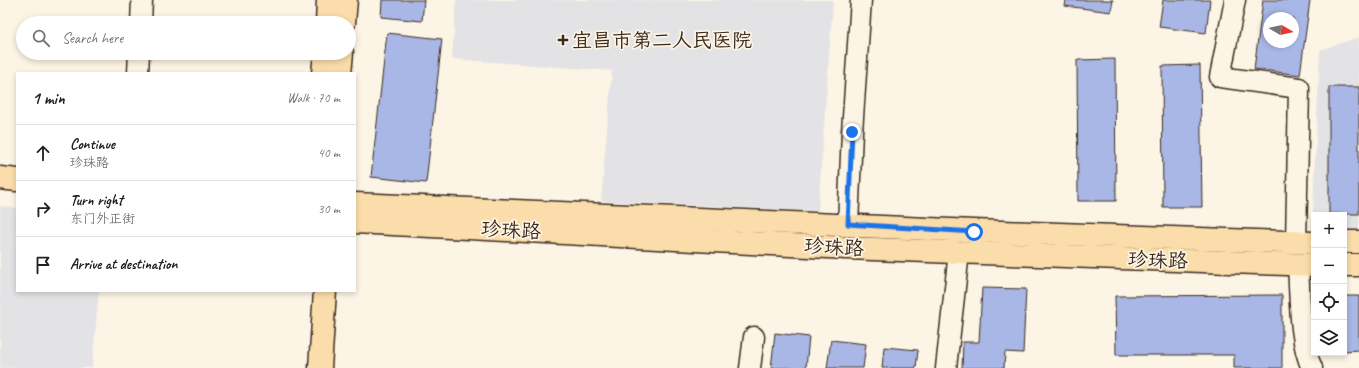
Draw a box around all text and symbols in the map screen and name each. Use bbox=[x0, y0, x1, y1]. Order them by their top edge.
north arrow bbox=[1263, 12, 1299, 48]
search box bbox=[16, 16, 356, 60]
icon: search bbox=[30, 27, 52, 49]
place label: 宜昌市第二人民医院 bbox=[572, 28, 752, 53]
text: Search here bbox=[62, 29, 123, 48]
marker: 宜昌市第二人民医院 bbox=[557, 34, 569, 46]
text: 1 min bbox=[32, 88, 65, 109]
text: Walk · 70 m bbox=[287, 90, 340, 106]
route end bbox=[843, 123, 861, 141]
text: Continue bbox=[70, 135, 115, 154]
icon: ahead bbox=[32, 142, 54, 164]
text: 40 m bbox=[318, 145, 340, 161]
text: 珍珠路 bbox=[70, 155, 109, 171]
text: Turn right bbox=[70, 191, 123, 210]
icon: right bbox=[32, 198, 54, 220]
text: 30 m bbox=[318, 201, 340, 217]
text: 东门外正街 bbox=[70, 211, 135, 227]
map controls bbox=[1311, 212, 1347, 356]
button: + bbox=[1311, 212, 1347, 248]
street label: 珍珠路 bbox=[480, 216, 543, 244]
route start bbox=[965, 223, 983, 241]
street label: 珍珠路 bbox=[803, 233, 866, 261]
street label: 珍珠路 bbox=[1128, 246, 1189, 274]
button: − bbox=[1311, 248, 1347, 284]
icon: arrive bbox=[32, 254, 54, 276]
text: Arrive at destination bbox=[70, 255, 177, 274]
button: locate bbox=[1311, 284, 1347, 320]
button: layers bbox=[1311, 320, 1347, 356]

